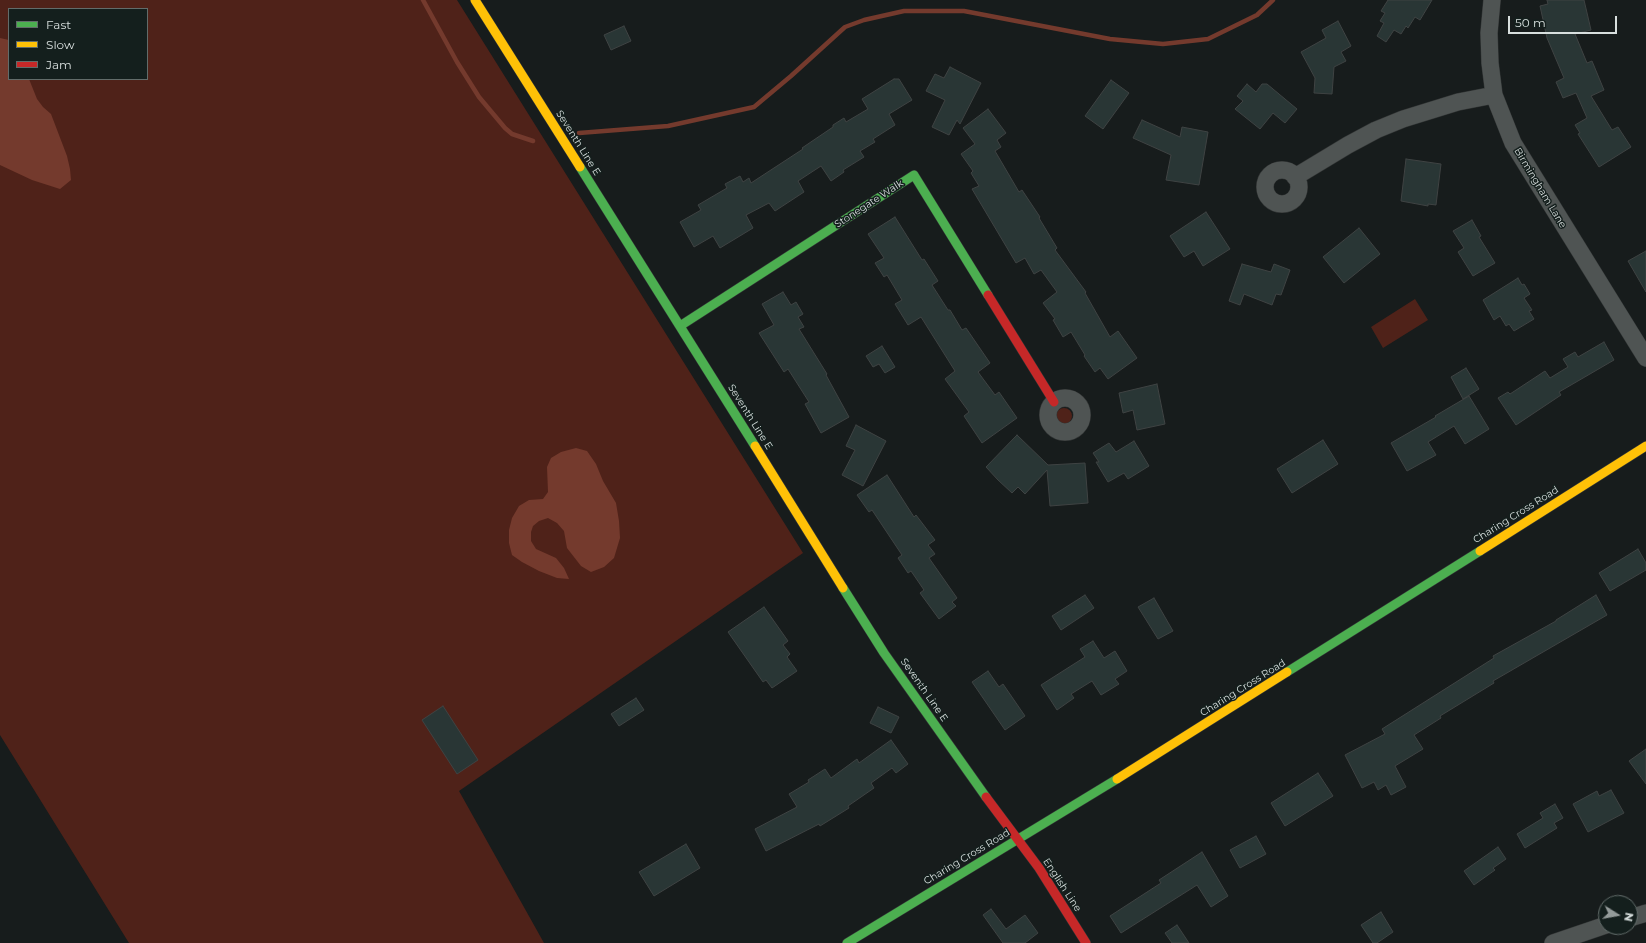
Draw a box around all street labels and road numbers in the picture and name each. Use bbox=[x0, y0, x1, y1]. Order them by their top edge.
street label: Seventh Line E bbox=[553, 108, 603, 178]
street label: Birmingham Lane bbox=[1511, 146, 1569, 230]
street label: Stonegate Walk bbox=[832, 177, 906, 231]
street label: Seventh Line E bbox=[725, 382, 775, 452]
street label: Charing Cross Road bbox=[1471, 484, 1561, 546]
street label: Seventh Line E bbox=[898, 656, 950, 724]
street label: Charing Cross Road bbox=[1198, 657, 1288, 719]
street label: Charing Cross Road bbox=[922, 827, 1012, 887]
street label: English Line bbox=[1040, 856, 1084, 914]

